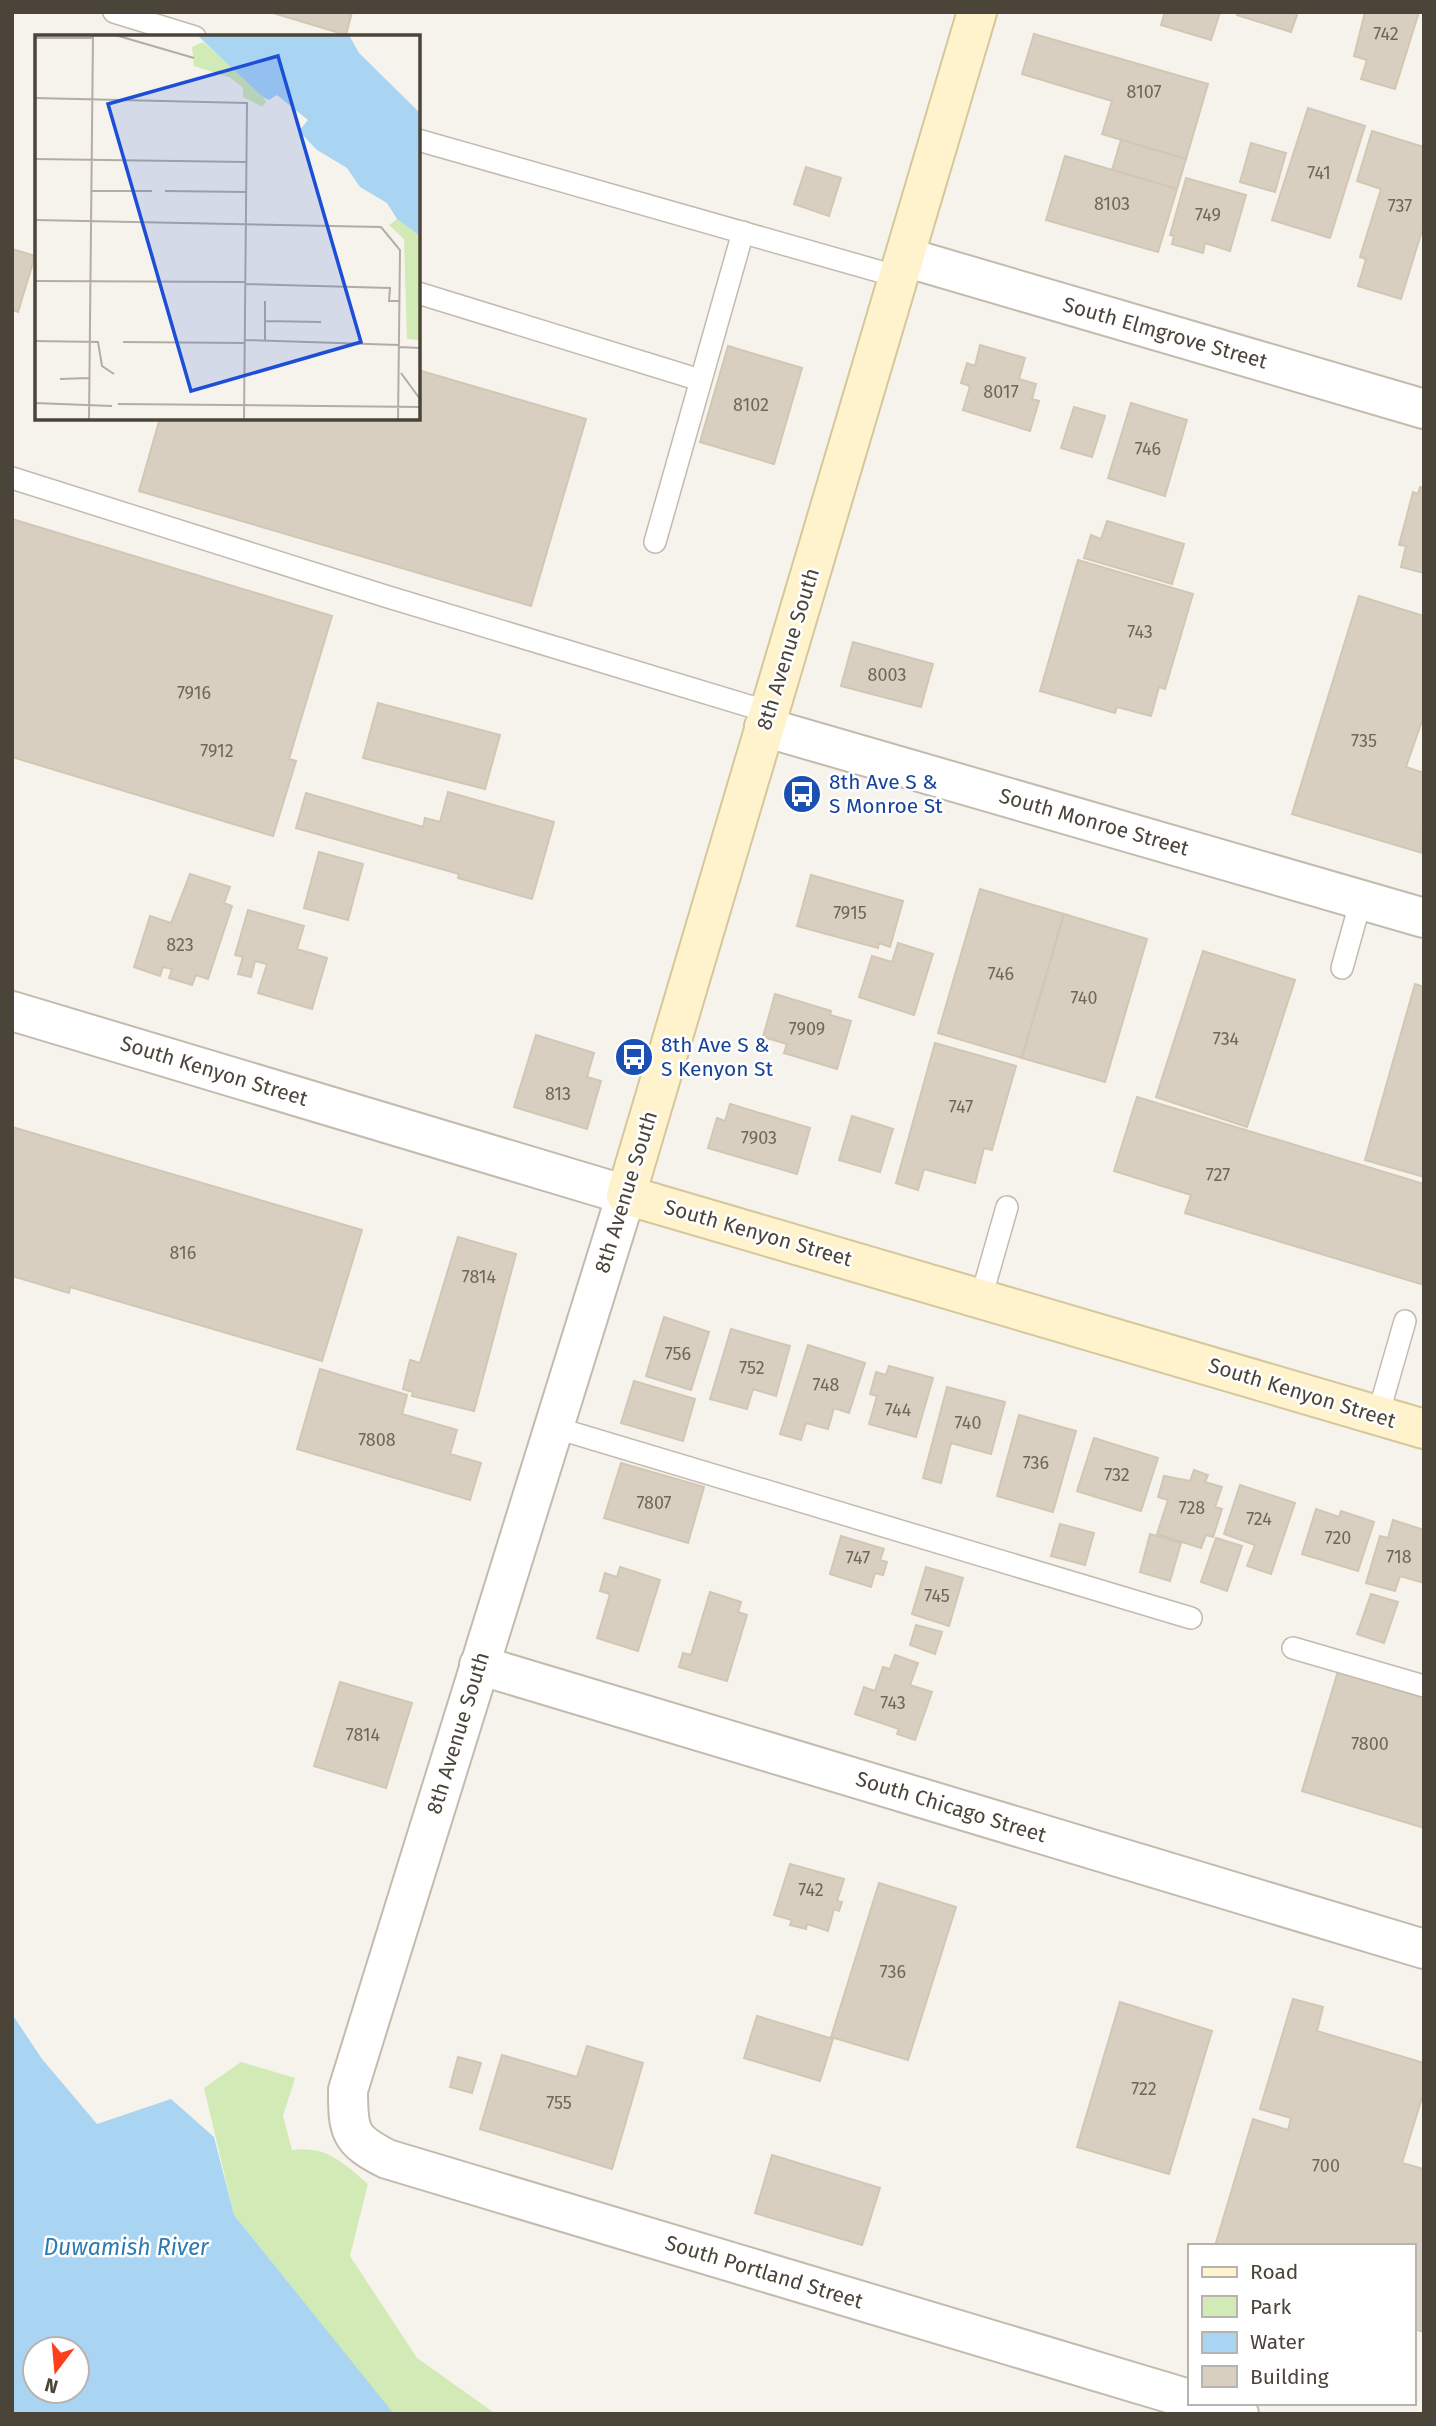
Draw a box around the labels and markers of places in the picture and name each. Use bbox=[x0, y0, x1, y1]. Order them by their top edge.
place label: 8th Ave S & S Monroe St bbox=[829, 769, 943, 819]
bus stop icon: 8th Ave S & S Monroe St bbox=[781, 773, 823, 815]
place label: 8th Ave S & S Kenyon St bbox=[661, 1032, 774, 1082]
bus stop icon: 8th Ave S & S Kenyon St bbox=[613, 1036, 655, 1078]

